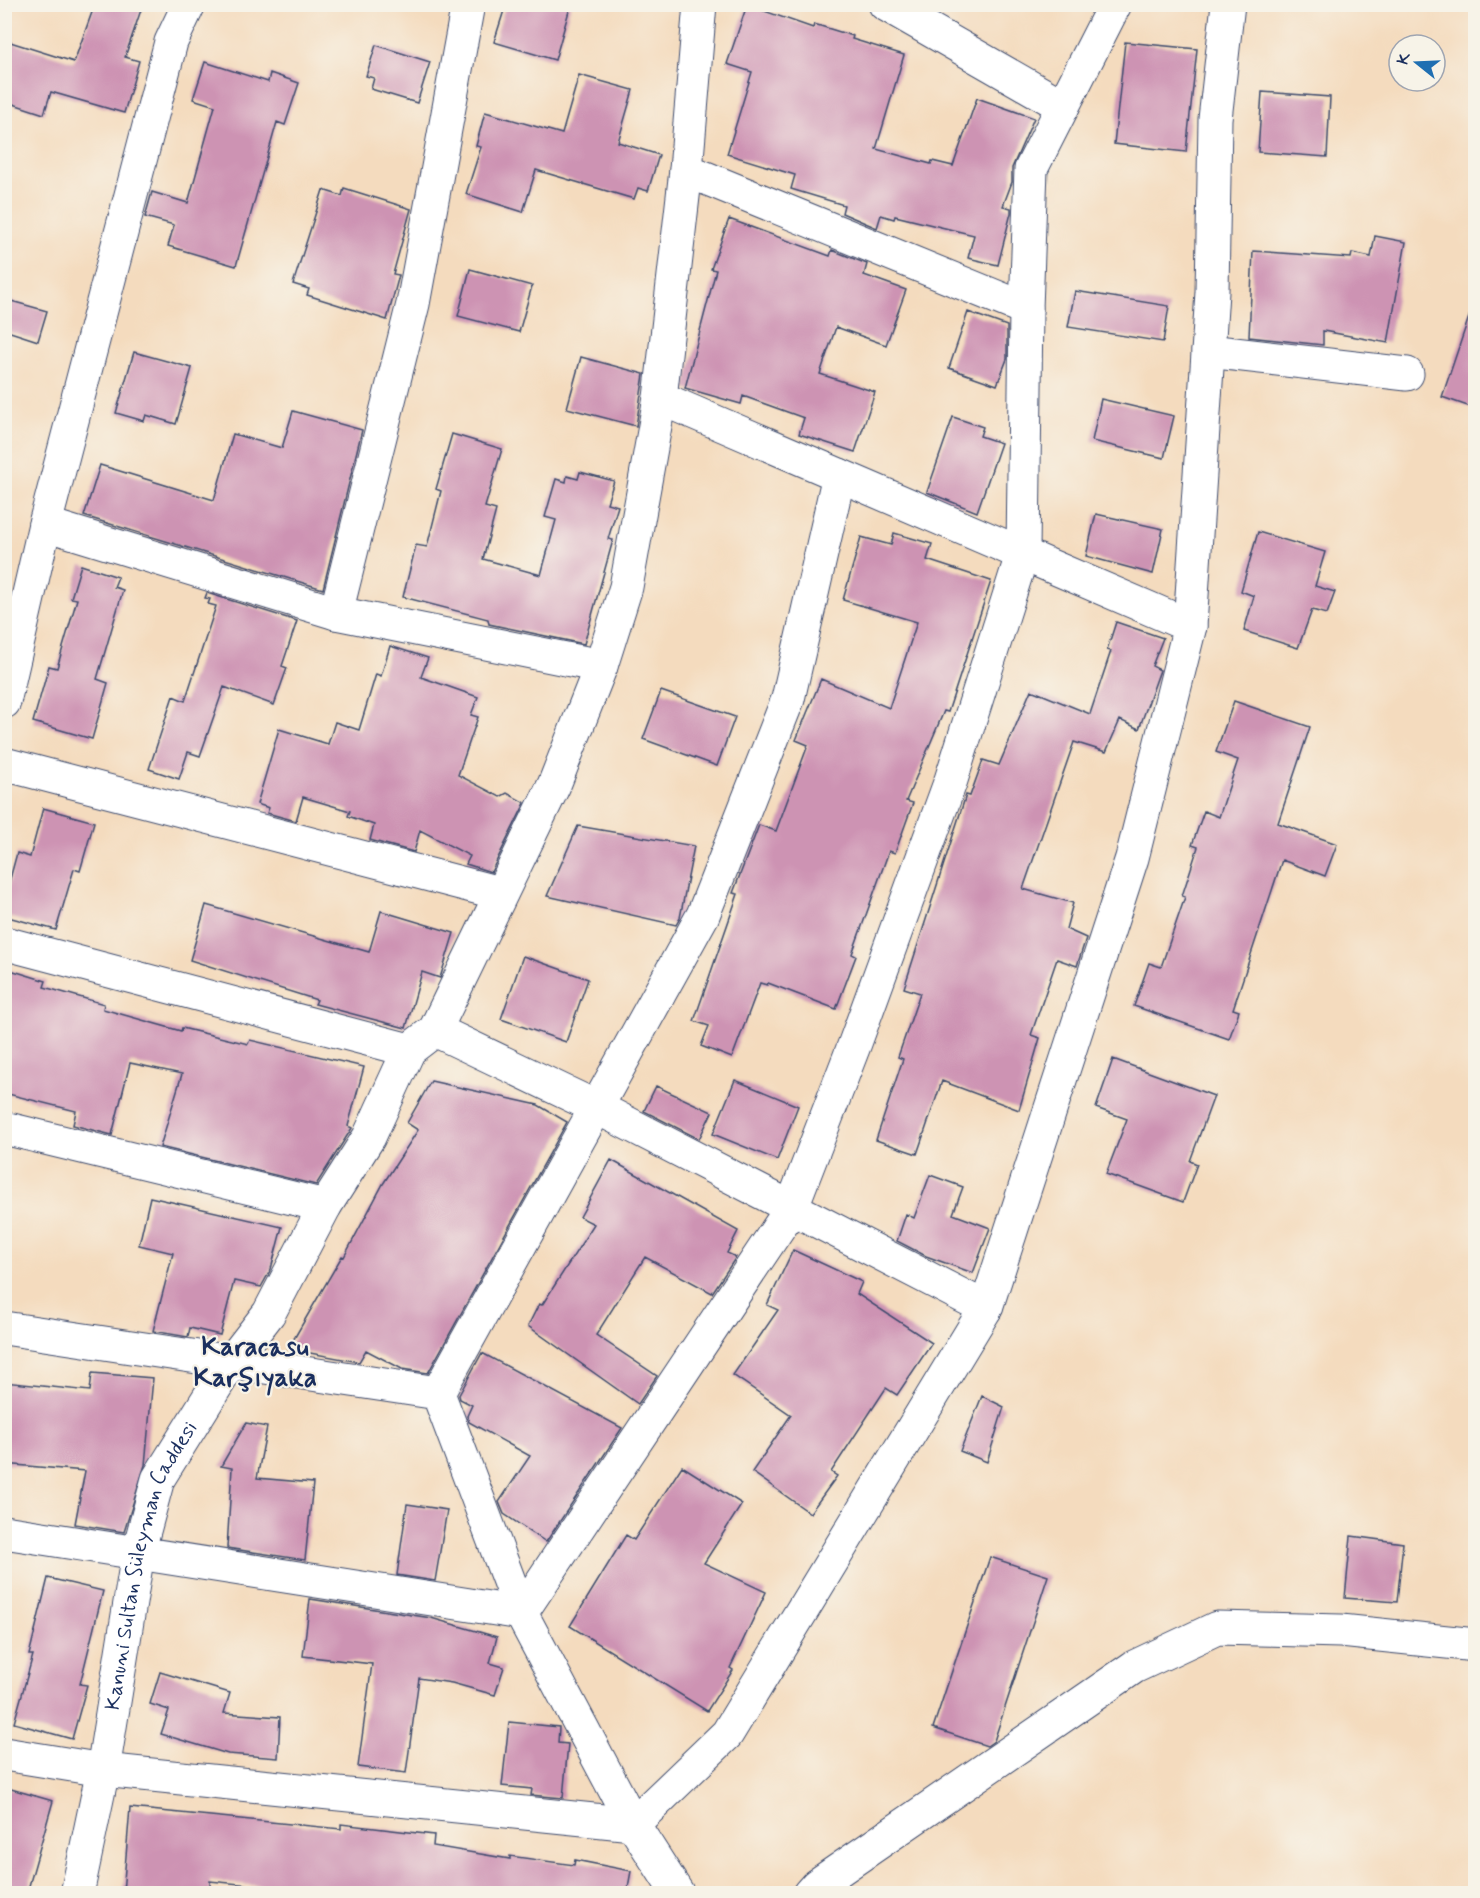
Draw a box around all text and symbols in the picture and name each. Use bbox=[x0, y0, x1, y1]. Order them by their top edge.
north arrow bbox=[1387, 33, 1447, 93]
text: K bbox=[1392, 50, 1416, 67]
district label: Karacasu Karşıyaka bbox=[193, 1330, 317, 1396]
street label: Kanuni Sultan Süleyman Caddesi bbox=[99, 1416, 204, 1712]

